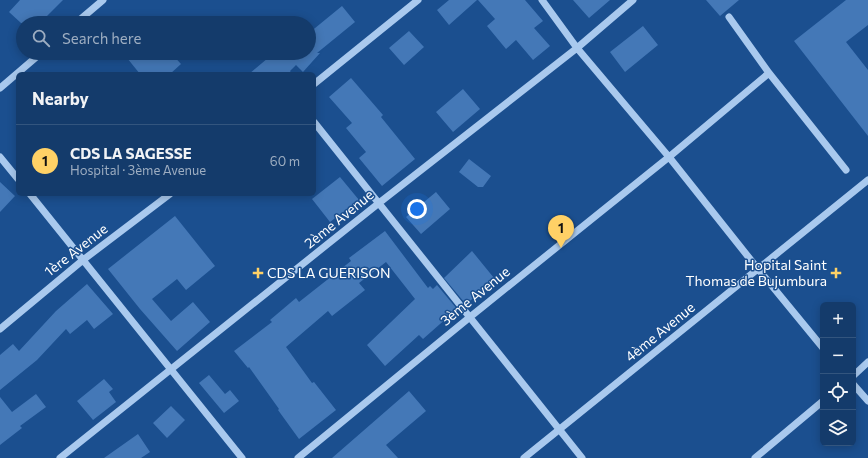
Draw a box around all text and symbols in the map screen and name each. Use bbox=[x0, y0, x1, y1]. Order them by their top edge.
search box bbox=[16, 16, 316, 60]
icon: search bbox=[30, 27, 52, 49]
text: Search here bbox=[62, 29, 141, 47]
text: Nearby bbox=[32, 88, 89, 109]
text: CDS LA SAGESSE bbox=[70, 144, 192, 162]
text: 1 bbox=[42, 153, 48, 169]
text: 60 m bbox=[270, 153, 300, 169]
text: Hospital · 3ème Avenue bbox=[70, 162, 206, 178]
street label: 2ème Avenue bbox=[301, 186, 377, 252]
your location bbox=[407, 199, 427, 219]
pin: 1 bbox=[548, 215, 574, 248]
street label: 1ère Avenue bbox=[41, 220, 111, 280]
place label: Hopital Saint Thomas de Bujumbura bbox=[686, 256, 827, 289]
street label: 3ème Avenue bbox=[437, 262, 513, 329]
place label: CDS LA GUERISON bbox=[267, 264, 390, 281]
marker: CDS LA GUERISON bbox=[252, 267, 264, 279]
marker: Hopital Saint Thomas de Bujumbura bbox=[830, 267, 842, 279]
street label: 4ème Avenue bbox=[621, 298, 698, 365]
map controls bbox=[820, 302, 856, 446]
button: + bbox=[820, 302, 856, 338]
button: − bbox=[820, 338, 856, 374]
button: locate bbox=[820, 374, 856, 410]
button: layers bbox=[820, 410, 856, 446]

